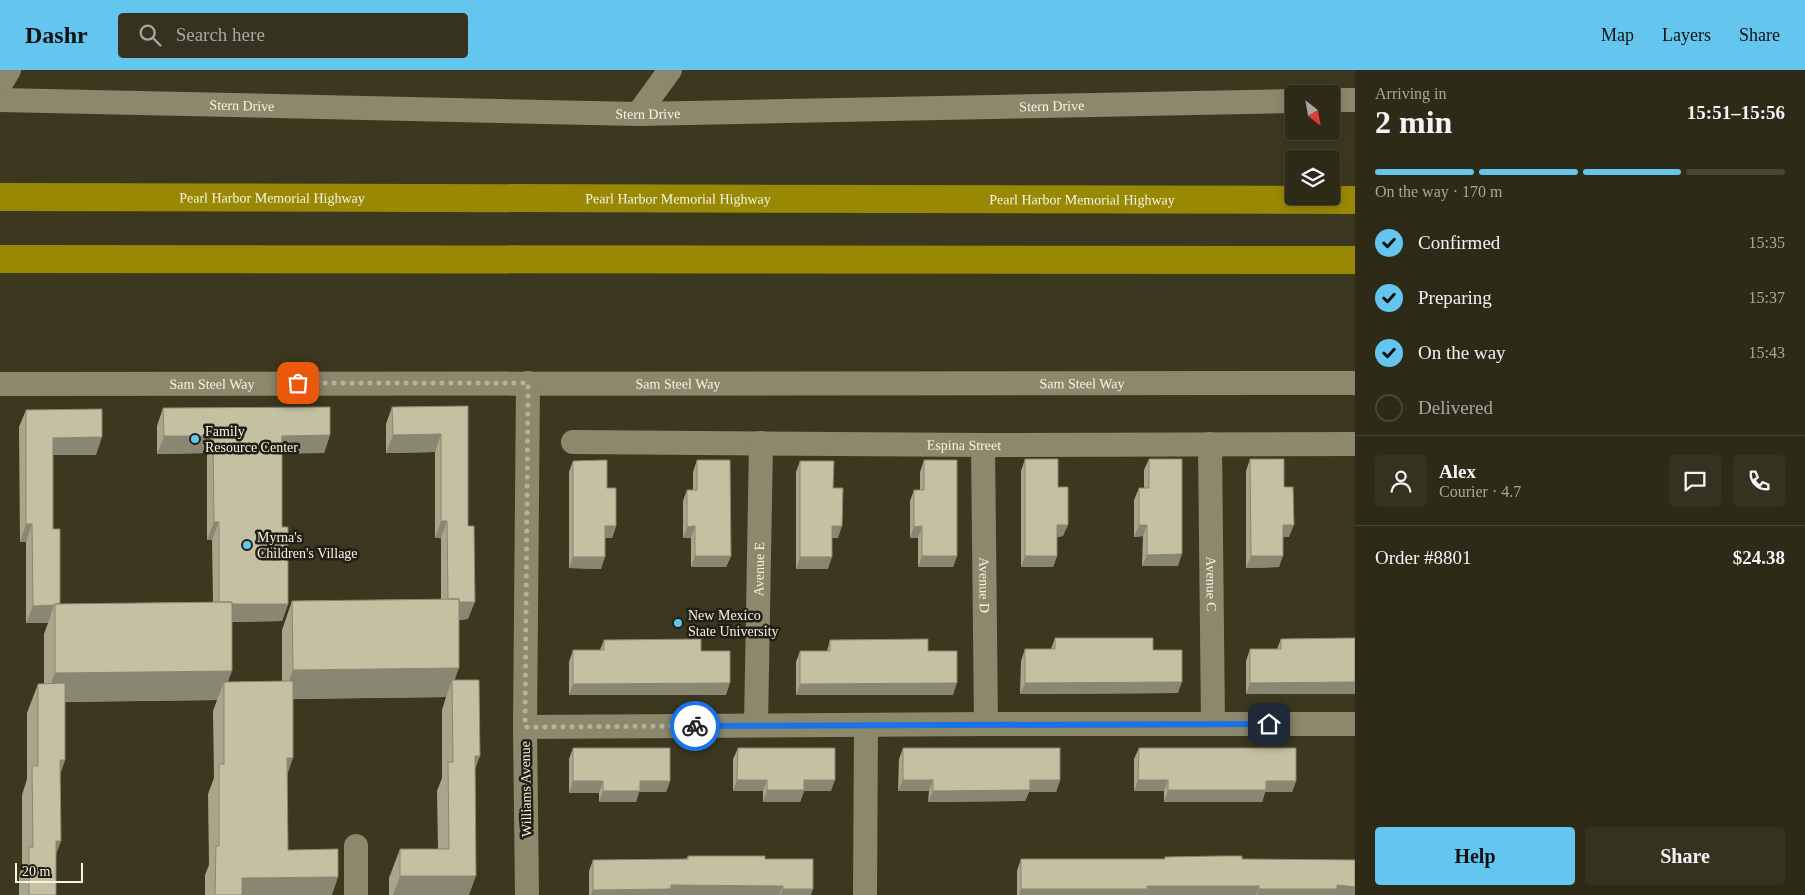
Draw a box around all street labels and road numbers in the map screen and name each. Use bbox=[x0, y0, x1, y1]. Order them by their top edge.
street label: Stern Drive bbox=[209, 97, 275, 114]
street label: Stern Drive bbox=[1019, 98, 1084, 114]
street label: Stern Drive bbox=[615, 106, 680, 122]
street label: Pearl Harbor Memorial Highway bbox=[179, 190, 365, 205]
street label: Pearl Harbor Memorial Highway bbox=[585, 191, 771, 206]
street label: Pearl Harbor Memorial Highway bbox=[989, 192, 1175, 207]
street label: Sam Steel Way bbox=[170, 376, 254, 391]
street label: Sam Steel Way bbox=[636, 376, 720, 391]
street label: Sam Steel Way bbox=[1040, 376, 1124, 391]
street label: Espina Street bbox=[927, 437, 1001, 453]
street label: Avenue E bbox=[751, 542, 767, 596]
street label: Avenue C bbox=[1204, 556, 1219, 612]
street label: Avenue D bbox=[977, 557, 992, 613]
street label: Williams Avenue bbox=[518, 741, 534, 837]

